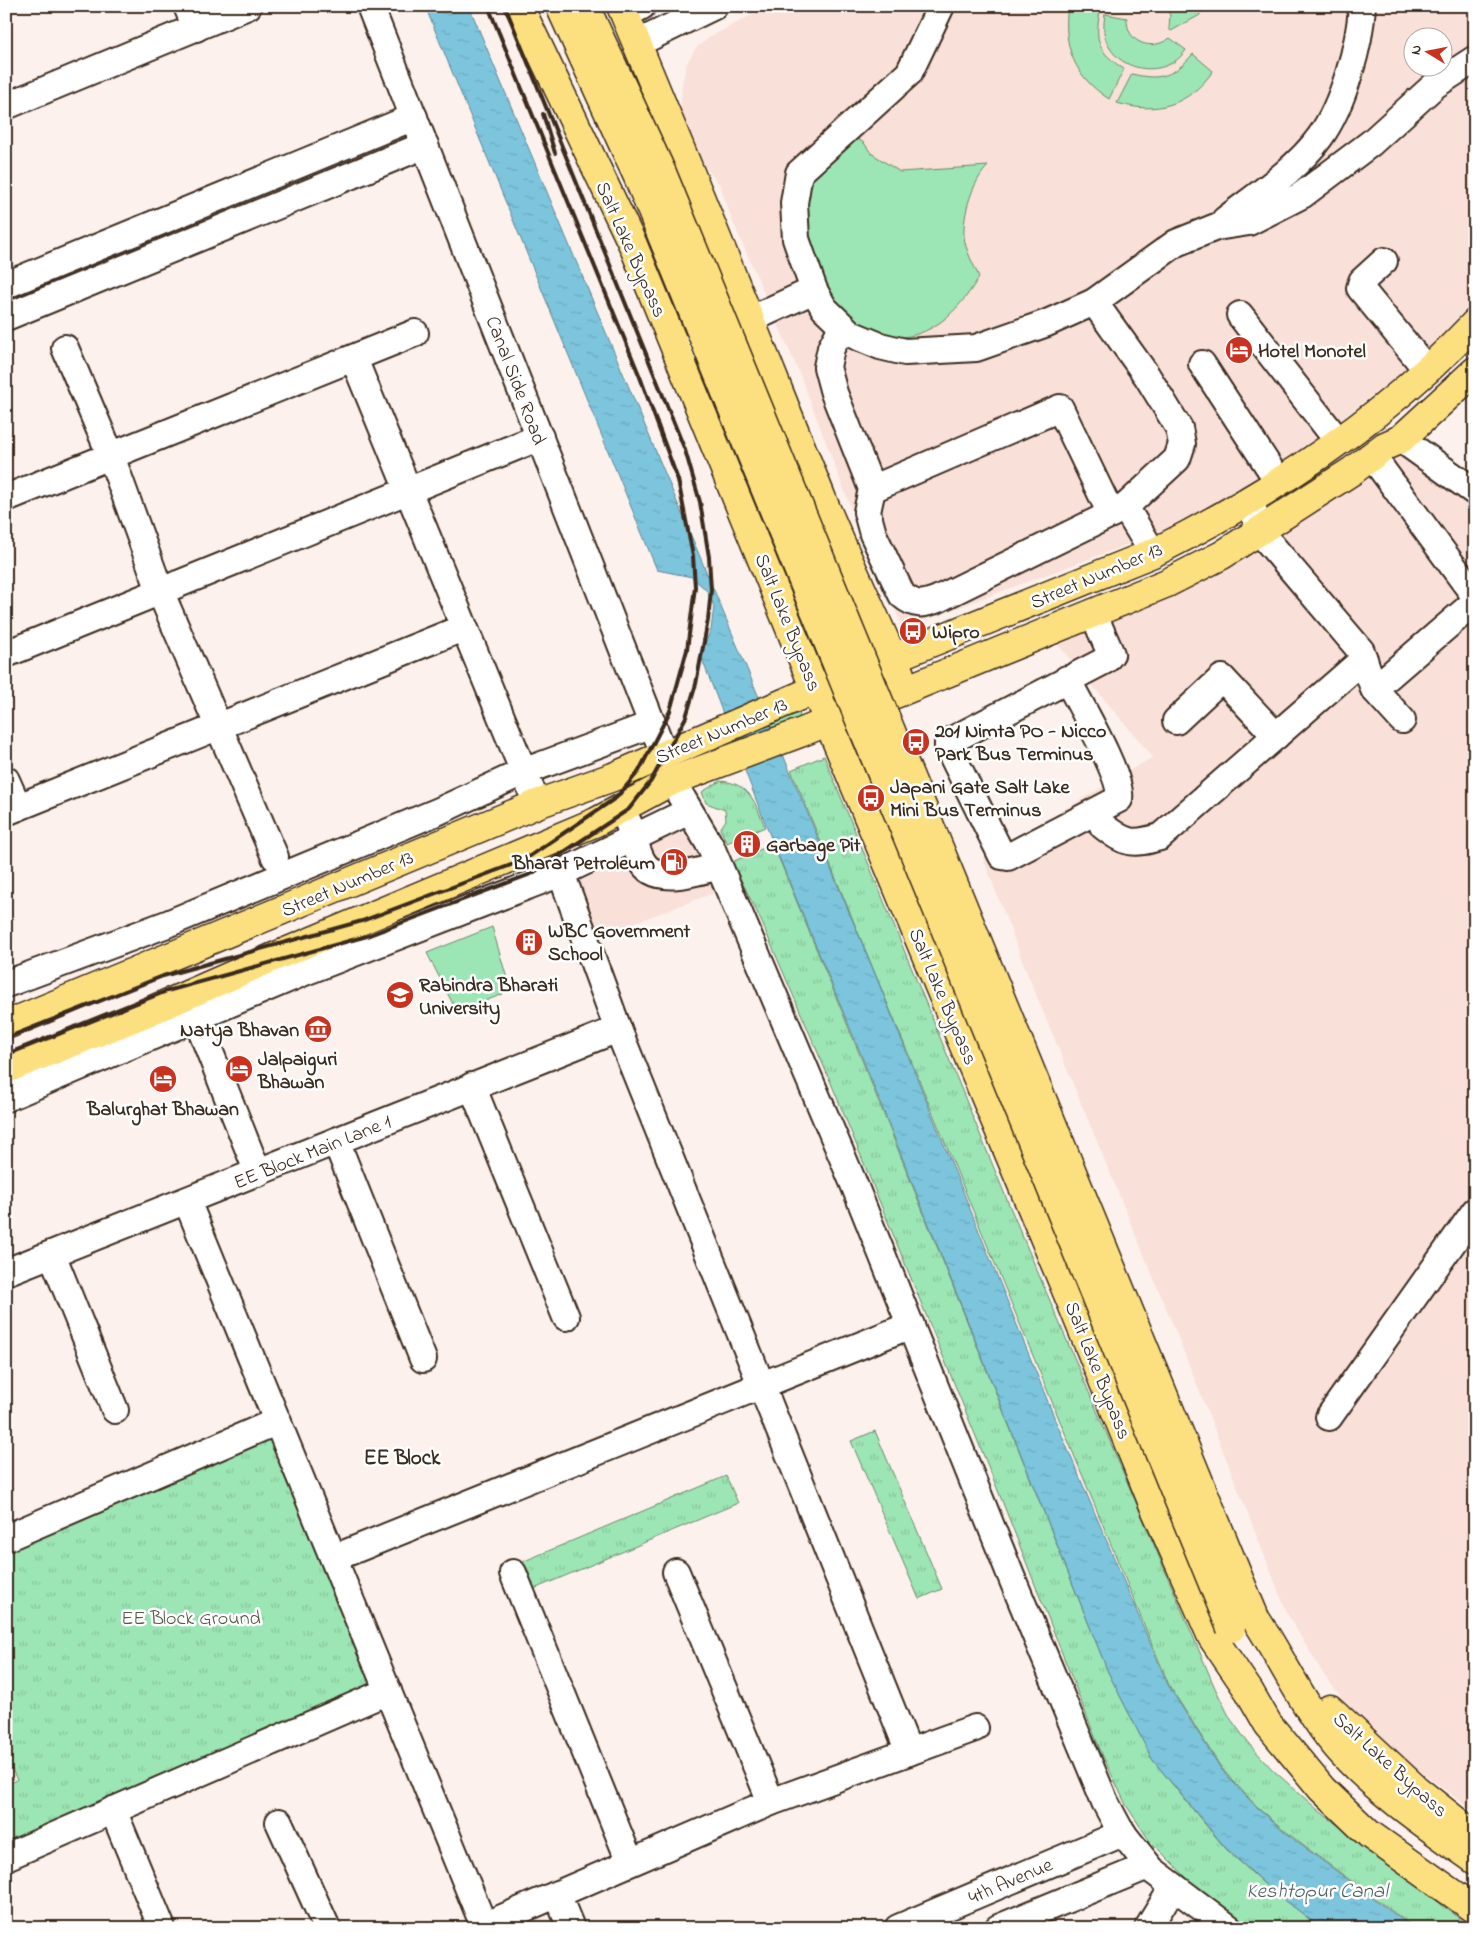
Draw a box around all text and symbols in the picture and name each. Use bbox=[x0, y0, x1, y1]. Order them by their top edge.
north arrow bbox=[1404, 28, 1454, 78]
text: N bbox=[1406, 44, 1428, 56]
street label: Salt Lake Bypass bbox=[587, 177, 673, 323]
street label: Canal Side Road bbox=[477, 312, 553, 450]
hotel icon: Hotel Monotel bbox=[1224, 335, 1254, 365]
place label: Hotel Monotel bbox=[1258, 338, 1366, 367]
street label: Street Number 13 bbox=[1026, 536, 1168, 618]
street label: Salt Lake Bypass bbox=[746, 550, 828, 696]
bus stop icon: Wipro bbox=[898, 616, 928, 646]
place label: Wipro bbox=[932, 619, 980, 648]
street label: Street Number 13 bbox=[651, 691, 793, 773]
place label: 201 Nimta PO - Nicco Park Bus Terminus bbox=[934, 718, 1106, 770]
bus stop icon: 201 Nimta PO - Nicco Park Bus Terminus bbox=[901, 727, 931, 757]
place label: Japani Gate Salt Lake Mini Bus Terminus bbox=[890, 774, 1070, 826]
bus stop icon: Japani Gate Salt Lake Mini Bus Terminus bbox=[856, 783, 886, 813]
building icon: Garbage Pit bbox=[732, 829, 762, 859]
place label: Garbage Pit bbox=[766, 832, 861, 862]
street label: Street Number 13 bbox=[277, 844, 419, 926]
fuel station icon: Bharat Petroleum bbox=[659, 847, 689, 877]
place label: Bharat Petroleum bbox=[511, 850, 655, 879]
place label: WBC Government School bbox=[548, 918, 691, 970]
street label: Salt Lake Bypass bbox=[900, 924, 984, 1070]
building icon: WBC Government School bbox=[514, 927, 544, 957]
place label: Rabindra Bharati University bbox=[419, 972, 558, 1025]
school or university icon: Rabindra Bharati University bbox=[385, 980, 415, 1010]
museum icon: Natya Bhavan bbox=[303, 1014, 333, 1044]
place label: Natya Bhavan bbox=[180, 1017, 299, 1047]
place label: Jalpaiguri Bhawan bbox=[257, 1046, 338, 1098]
hotel icon: Jalpaiguri Bhawan bbox=[224, 1054, 254, 1084]
hotel icon: Balurghat Bhawan bbox=[148, 1064, 178, 1094]
place label: Balurghat Bhawan bbox=[86, 1096, 239, 1126]
street label: EE Block Main Lane 1 bbox=[230, 1108, 396, 1198]
street label: Salt Lake Bypass bbox=[1056, 1298, 1138, 1444]
district label: EE Block bbox=[364, 1444, 441, 1474]
park label: EE Block Ground bbox=[121, 1605, 261, 1634]
street label: Salt Lake Bypass bbox=[1325, 1706, 1453, 1826]
street label: 4th Avenue bbox=[964, 1852, 1058, 1913]
water label: Keshtopur Canal bbox=[1246, 1877, 1390, 1907]

